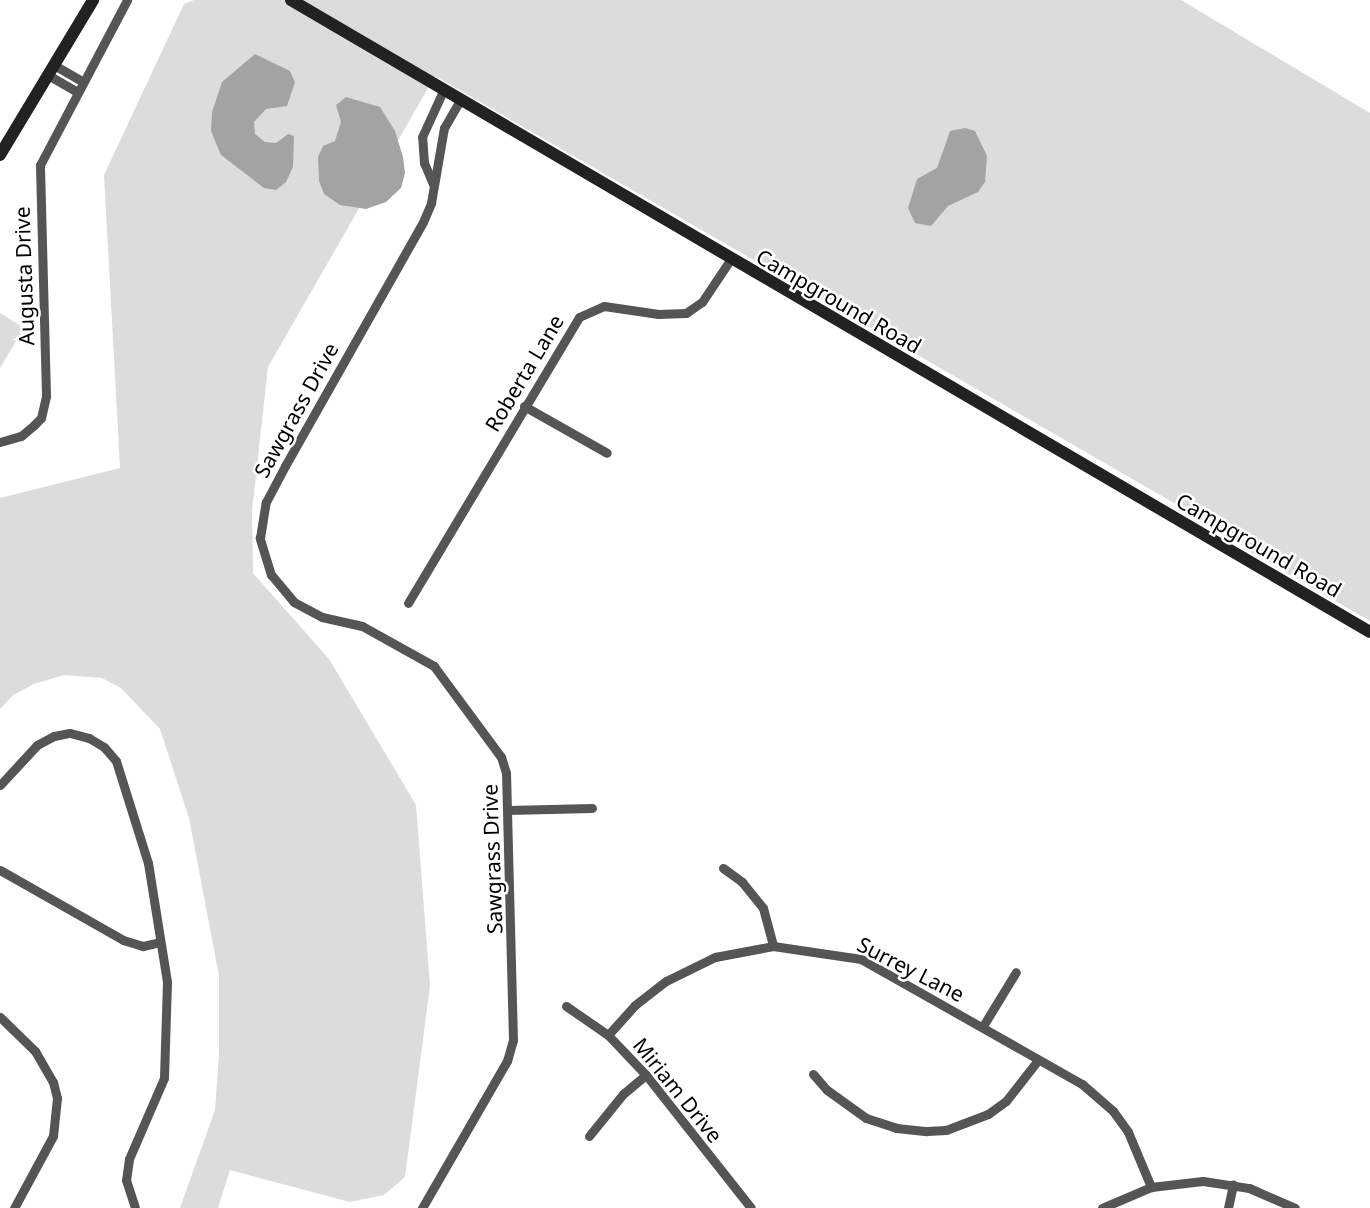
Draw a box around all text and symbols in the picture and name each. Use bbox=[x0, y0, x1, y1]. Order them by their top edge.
street label: Augusta Drive bbox=[9, 206, 39, 346]
street label: Campground Road bbox=[752, 244, 926, 358]
street label: Roberta Lane bbox=[479, 310, 569, 436]
street label: Sawgrass Drive bbox=[249, 338, 343, 482]
street label: Campground Road bbox=[1172, 488, 1346, 602]
street label: Sawgrass Drive bbox=[477, 783, 507, 935]
street label: Surrey Lane bbox=[853, 931, 969, 1007]
street label: Miriam Drive bbox=[628, 1033, 728, 1147]

